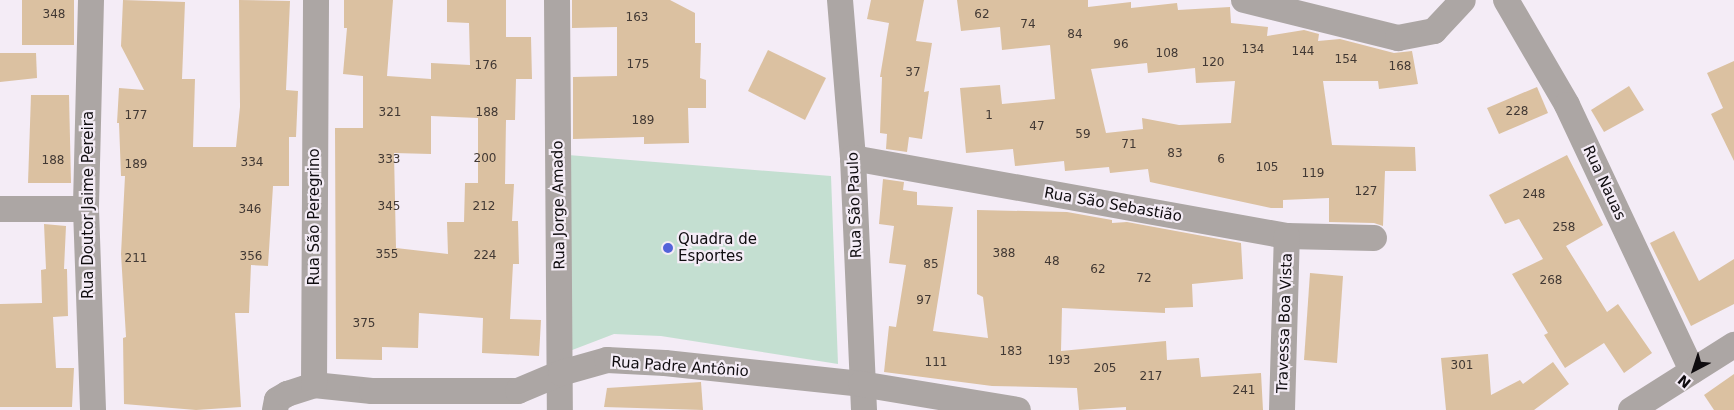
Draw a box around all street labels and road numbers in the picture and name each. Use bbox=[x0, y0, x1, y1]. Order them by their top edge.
street label: Rua Doutor Jaime Pereira bbox=[80, 111, 98, 299]
street label: Rua Jorge Amado bbox=[549, 140, 569, 270]
street label: Rua Nauas bbox=[1579, 143, 1629, 223]
street label: Rua São Peregrino bbox=[306, 148, 324, 286]
street label: Rua São Paulo bbox=[844, 152, 866, 258]
street label: Rua São Sebastião bbox=[1043, 184, 1183, 226]
street label: Travessa Boa Vista bbox=[1274, 253, 1296, 393]
street label: Rua Padre Antônio bbox=[611, 353, 749, 381]

